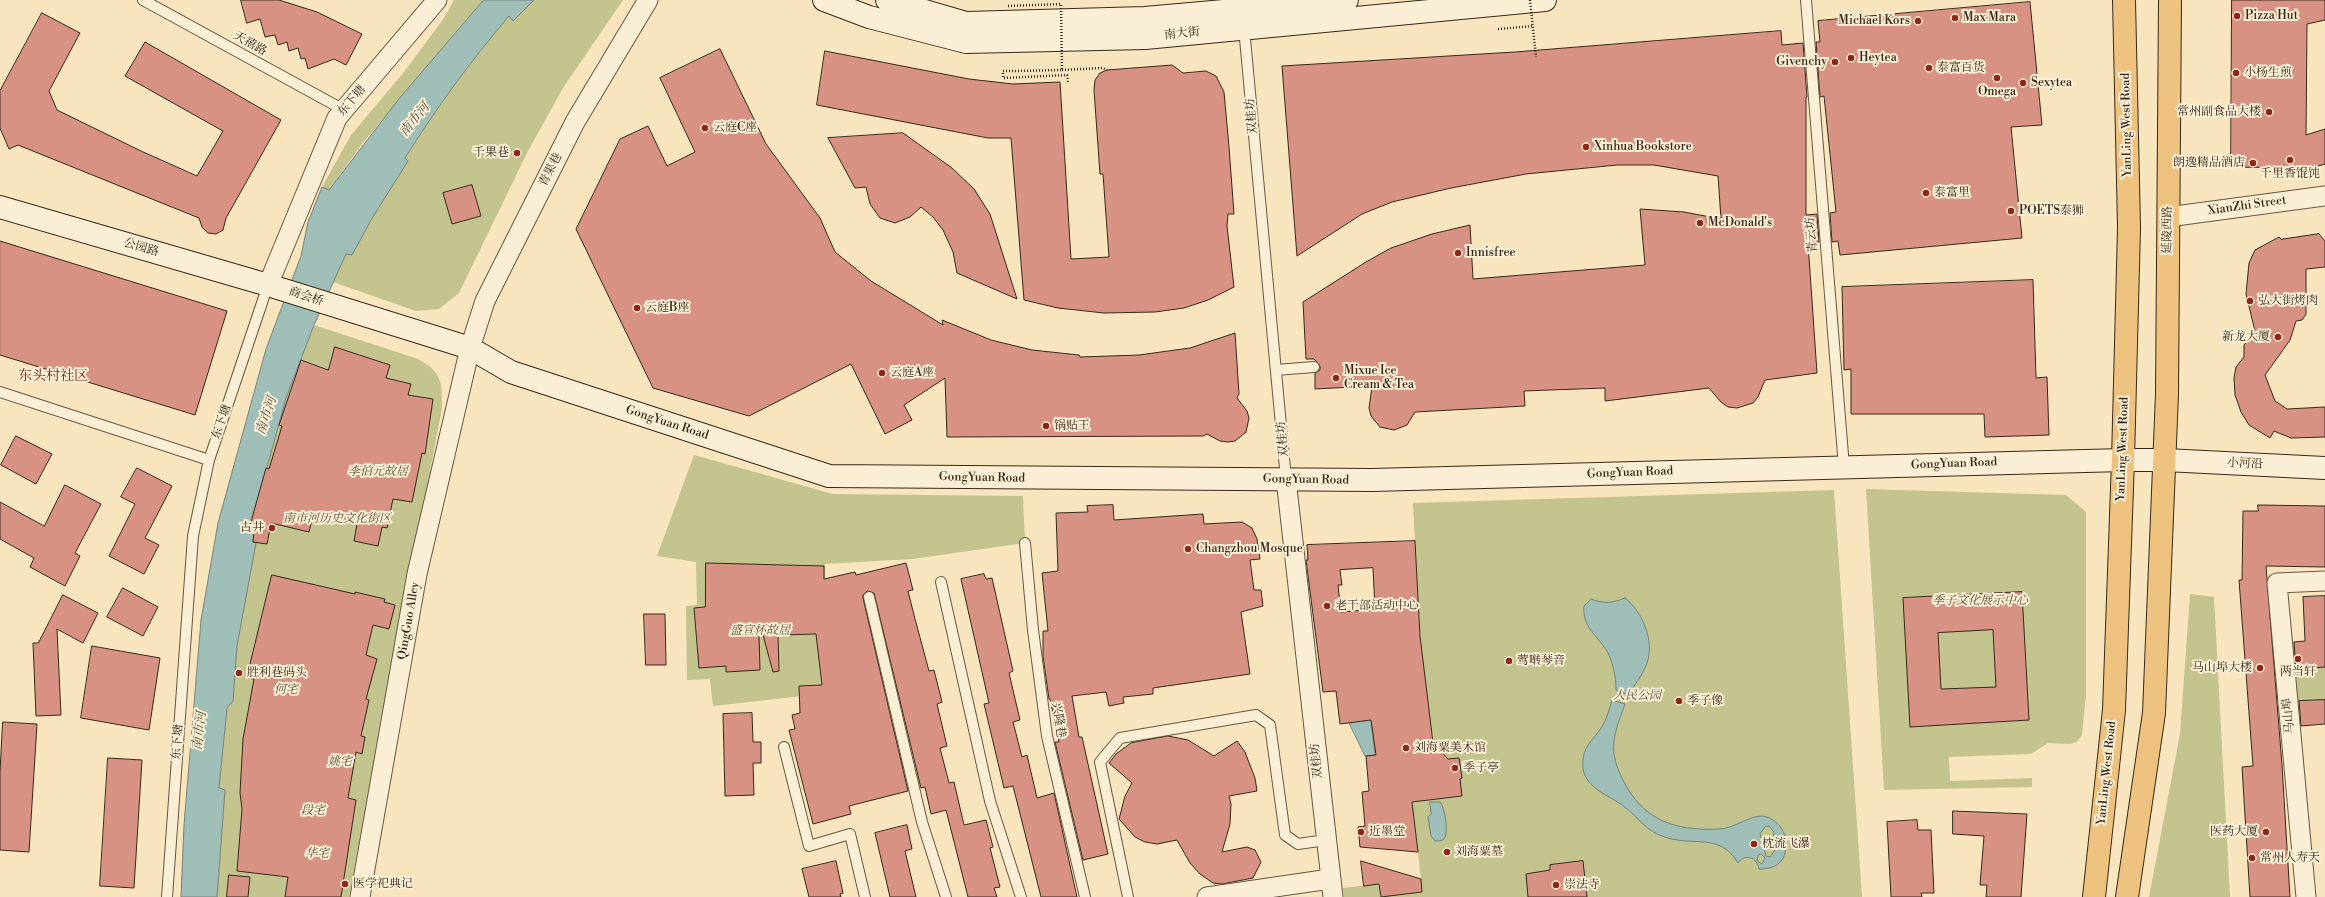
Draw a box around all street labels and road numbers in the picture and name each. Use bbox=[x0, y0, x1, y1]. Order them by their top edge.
street label: 南大街 bbox=[1163, 25, 1201, 43]
street label: 天禧路 bbox=[231, 29, 269, 59]
street label: YanLing West Road bbox=[2119, 73, 2135, 177]
street label: 东下塘 bbox=[335, 83, 369, 119]
street label: 双桂坊 bbox=[1243, 97, 1261, 135]
street label: 青果巷 bbox=[536, 151, 566, 189]
street label: XianZhi Street bbox=[2207, 193, 2287, 219]
street label: 延陵西路 bbox=[2160, 206, 2176, 254]
street label: 青云坊 bbox=[1803, 216, 1821, 254]
street label: 公园路 bbox=[122, 236, 160, 260]
street label: 商会桥 bbox=[287, 285, 325, 309]
street label: YanLing West Road bbox=[2114, 397, 2132, 501]
street label: 东下塘 bbox=[209, 403, 235, 441]
street label: GongYuan Road bbox=[624, 403, 710, 443]
street label: 双桂坊 bbox=[1274, 420, 1292, 458]
street label: GongYuan Road bbox=[1911, 455, 1997, 473]
street label: 小河沿 bbox=[2227, 456, 2263, 472]
street label: GongYuan Road bbox=[1587, 464, 1673, 482]
street label: GongYuan Road bbox=[939, 470, 1025, 486]
street label: GongYuan Road bbox=[1263, 472, 1349, 488]
street label: QingGuo Alley bbox=[395, 581, 423, 661]
street label: 马山埠 bbox=[2280, 697, 2298, 735]
street label: 兴隆巷 bbox=[1048, 701, 1068, 739]
street label: YanLing West Road bbox=[2094, 720, 2120, 826]
street label: 东下塘 bbox=[170, 724, 186, 760]
street label: 双桂坊 bbox=[1308, 742, 1326, 780]

